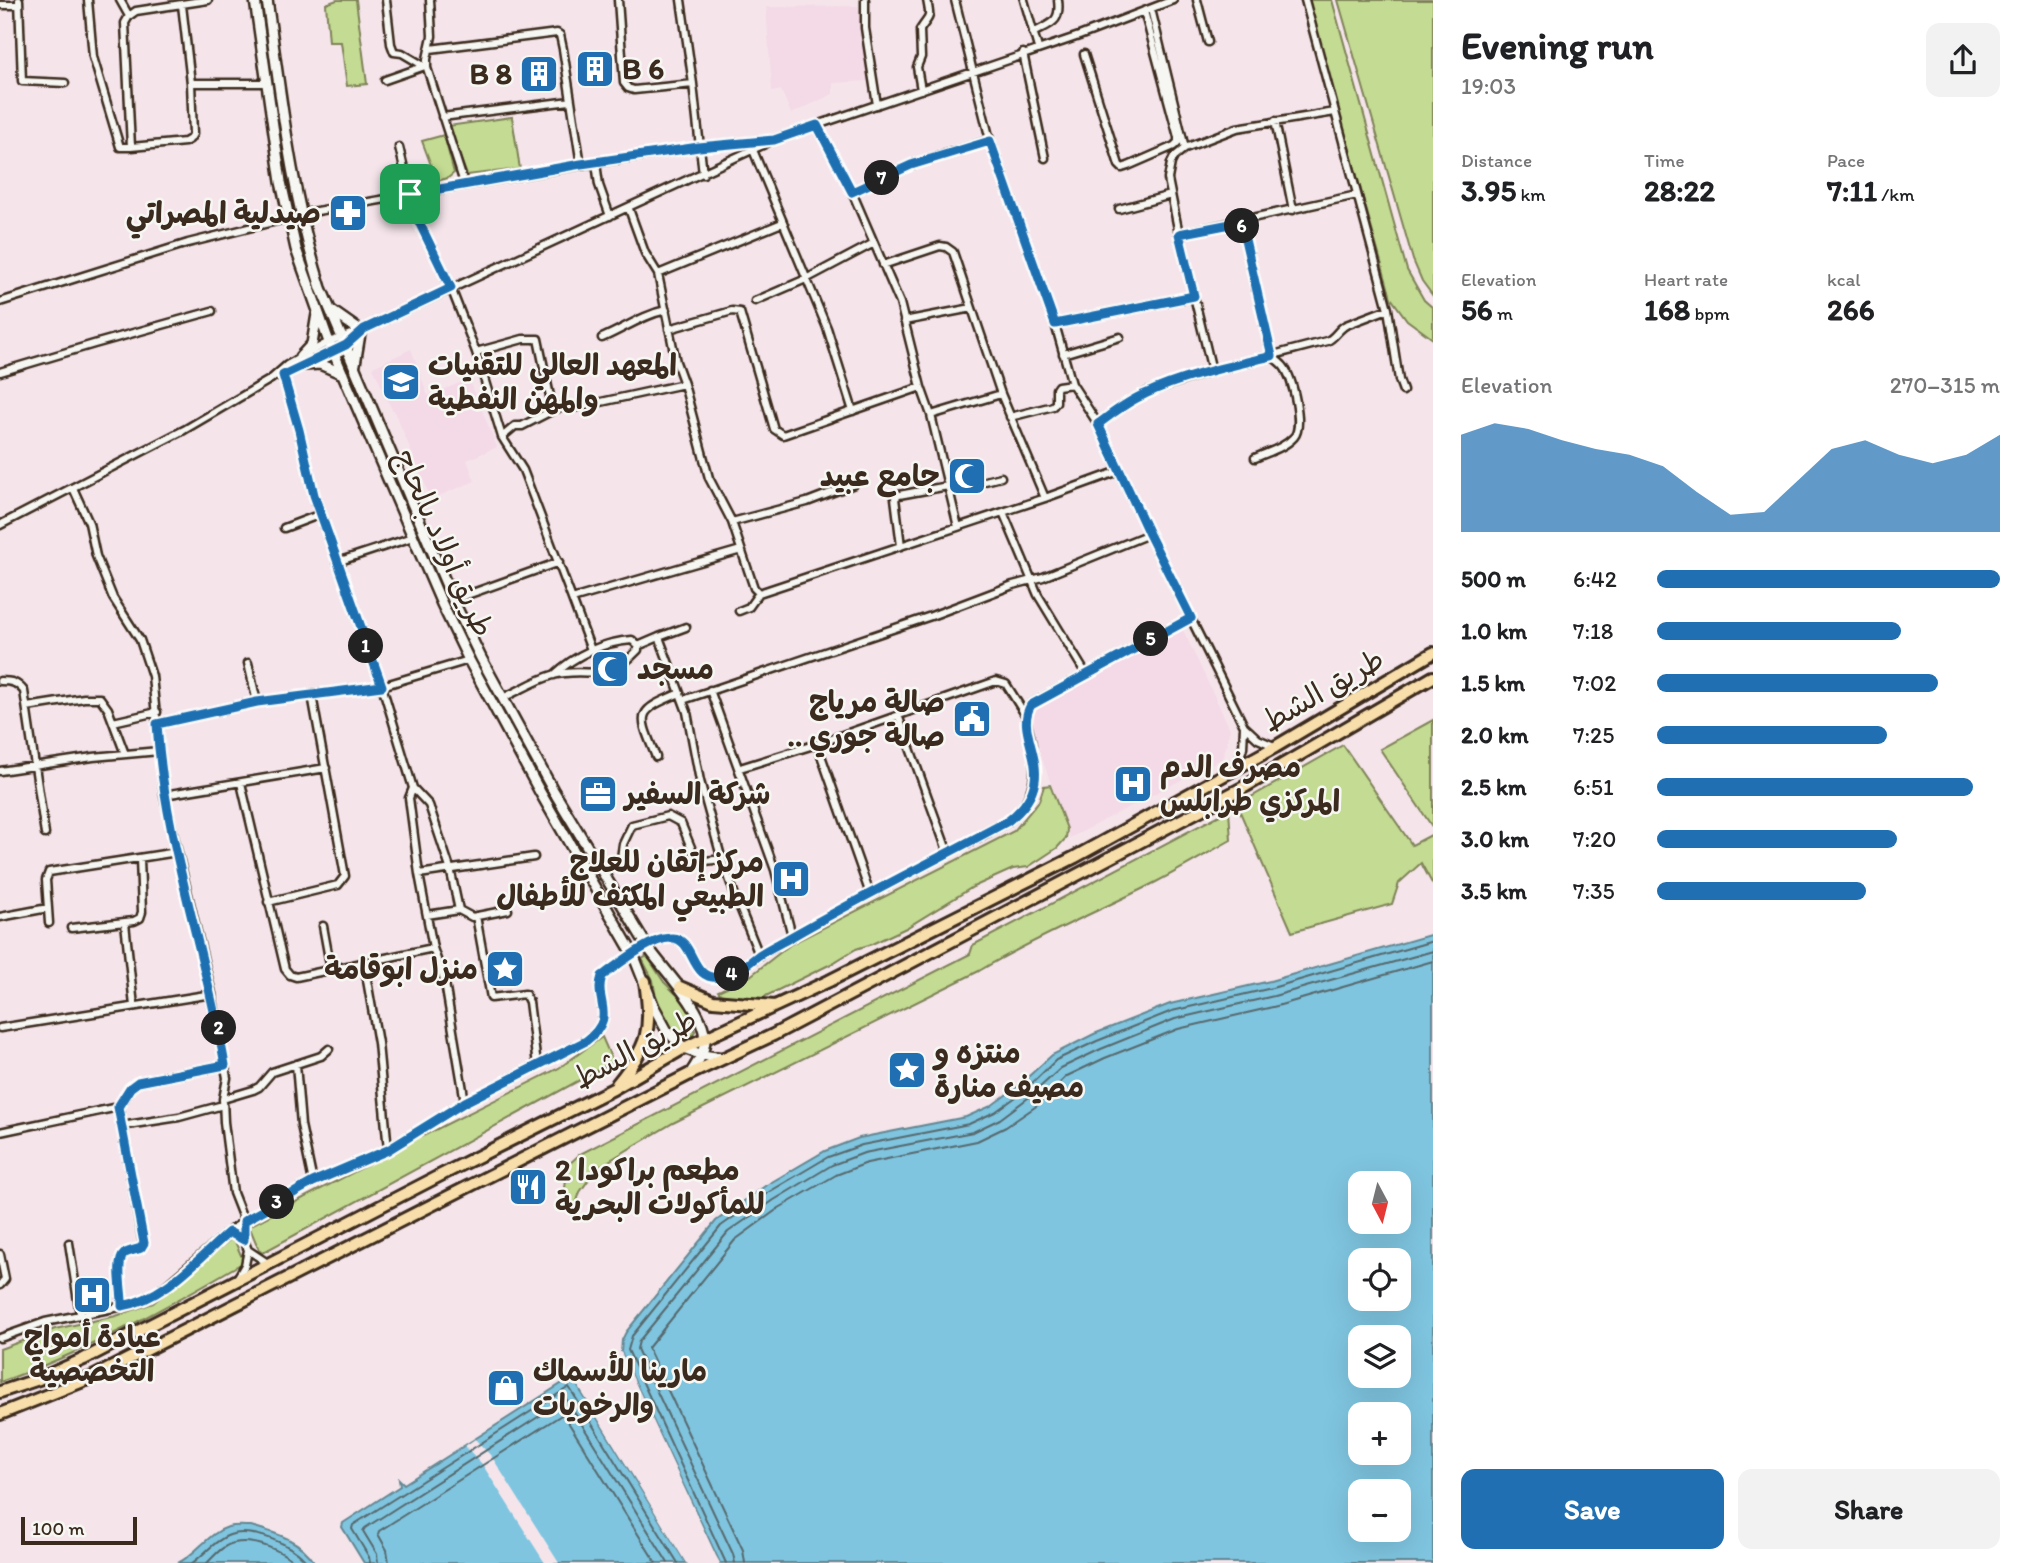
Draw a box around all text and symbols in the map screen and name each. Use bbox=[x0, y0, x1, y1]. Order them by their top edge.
text: Evening run bbox=[1461, 23, 1654, 69]
button: share bbox=[1926, 23, 2000, 97]
building icon: B 6 bbox=[574, 48, 616, 90]
place label: B 6 bbox=[622, 50, 664, 87]
building icon: B 8 bbox=[518, 53, 560, 95]
place label: B 8 bbox=[469, 55, 513, 92]
text: 19:03 bbox=[1461, 72, 1516, 100]
text: Distance bbox=[1461, 149, 1532, 172]
text: Time bbox=[1644, 149, 1685, 172]
text: Pace bbox=[1827, 149, 1865, 172]
pin: 7 bbox=[864, 160, 900, 196]
pin bbox=[380, 164, 440, 224]
text: 7 bbox=[877, 166, 886, 189]
text: 3.95 bbox=[1461, 172, 1516, 209]
text: 28:22 bbox=[1644, 172, 1715, 209]
text: 7:11 bbox=[1827, 172, 1877, 209]
icon: arrive bbox=[391, 175, 429, 213]
text: km bbox=[1516, 183, 1546, 206]
text: /km bbox=[1877, 183, 1914, 206]
pharmacy icon: صيدلية المصراتي bbox=[327, 192, 369, 234]
place label: صيدلية المصراتي bbox=[126, 194, 321, 239]
pin: 6 bbox=[1224, 208, 1260, 244]
text: 6 bbox=[1236, 214, 1247, 237]
text: Elevation bbox=[1461, 268, 1537, 291]
text: Heart rate bbox=[1644, 268, 1728, 291]
text: kcal bbox=[1827, 268, 1861, 291]
text: 56 bbox=[1461, 291, 1493, 328]
text: 168 bbox=[1644, 291, 1690, 328]
text: 266 bbox=[1827, 291, 1875, 328]
text: m bbox=[1493, 302, 1513, 325]
text: bpm bbox=[1690, 302, 1730, 325]
place label: المعهد العالي للتقنيات والمهن النفطية bbox=[428, 346, 677, 417]
school or university icon: المعهد العالي للتقنيات والمهن النفطية bbox=[380, 361, 422, 403]
text: Elevation bbox=[1461, 371, 1552, 399]
text: 270–315 m bbox=[1890, 371, 2000, 399]
street label: طريق أولاد بالحاج bbox=[385, 443, 502, 643]
mosque icon: جامع عبيد bbox=[946, 455, 988, 497]
place label: جامع عبيد bbox=[820, 457, 940, 498]
text: 500 m bbox=[1461, 565, 1526, 593]
text: 6:42 bbox=[1573, 565, 1617, 593]
text: 1.0 km bbox=[1461, 617, 1527, 645]
text: 7:18 bbox=[1573, 617, 1613, 645]
pin: 5 bbox=[1134, 622, 1168, 656]
text: 5 bbox=[1146, 627, 1155, 650]
pin: 1 bbox=[348, 628, 384, 664]
text: 1 bbox=[361, 634, 370, 657]
street label: طريق الشط bbox=[1255, 640, 1390, 739]
mosque icon: مسجد bbox=[589, 648, 631, 690]
place label: مسجد bbox=[637, 650, 714, 687]
text: 1.5 km bbox=[1461, 669, 1525, 697]
text: 7:02 bbox=[1573, 669, 1616, 697]
place label: صالة مرياج .. صالة جوري bbox=[788, 683, 945, 758]
public building icon: صالة مرياج .. صالة جوري bbox=[951, 698, 993, 740]
text: 2.0 km bbox=[1461, 721, 1529, 749]
text: 7:25 bbox=[1573, 721, 1614, 749]
place label: مصرف الدم المركزي طرابلس bbox=[1160, 748, 1340, 823]
hospital icon: مصرف الدم المركزي طرابلس bbox=[1112, 763, 1154, 805]
office icon: شركة السفير bbox=[577, 773, 619, 815]
text: 2.5 km bbox=[1461, 773, 1526, 801]
text: 6:51 bbox=[1573, 773, 1614, 801]
place label: شركة السفير bbox=[622, 775, 770, 812]
text: 3.0 km bbox=[1461, 825, 1529, 853]
text: 7:20 bbox=[1573, 825, 1616, 853]
place label: مركز إتقان للعلاج الطبيعي المكثف للأطفال bbox=[496, 843, 764, 922]
hospital icon: مركز إتقان للعلاج الطبيعي المكثف للأطفال bbox=[770, 858, 812, 900]
text: 3.5 km bbox=[1461, 877, 1527, 905]
text: 7:35 bbox=[1573, 877, 1615, 905]
place icon: منزل ابوقامة bbox=[484, 948, 526, 990]
place label: منزل ابوقامة bbox=[324, 950, 478, 988]
pin: 4 bbox=[714, 956, 750, 992]
text: 4 bbox=[726, 962, 737, 985]
street label: طريق الشط bbox=[566, 1001, 703, 1097]
pin: 2 bbox=[202, 1010, 236, 1046]
text: 2 bbox=[214, 1016, 224, 1039]
place label: منتزه و مصيف منارة bbox=[932, 1034, 1084, 1105]
place icon: منتزه و مصيف منارة bbox=[886, 1049, 928, 1091]
place label: مطعم براكودا 2 للمأكولات البحرية bbox=[555, 1151, 765, 1223]
restaurant icon: مطعم براكودا 2 للمأكولات البحرية bbox=[507, 1166, 549, 1208]
north arrow bbox=[1348, 1171, 1410, 1234]
map controls bbox=[1348, 1171, 1411, 1542]
pin: 3 bbox=[260, 1184, 294, 1220]
text: 3 bbox=[271, 1190, 282, 1213]
button: locate bbox=[1348, 1248, 1411, 1311]
hospital icon: عيادة أمواج التخصصية bbox=[71, 1274, 113, 1316]
place label: عيادة أمواج التخصصية bbox=[24, 1318, 160, 1389]
button: layers bbox=[1348, 1325, 1411, 1388]
place label: مارينا للأسماك والرخويات bbox=[533, 1351, 707, 1424]
shop icon: مارينا للأسماك والرخويات bbox=[485, 1367, 527, 1409]
button: + bbox=[1348, 1402, 1411, 1465]
button: Save bbox=[1461, 1469, 1724, 1549]
button: Share bbox=[1738, 1469, 2000, 1549]
button: − bbox=[1348, 1479, 1411, 1542]
scale bar bbox=[21, 1514, 136, 1546]
text: 100 m bbox=[32, 1517, 84, 1540]

